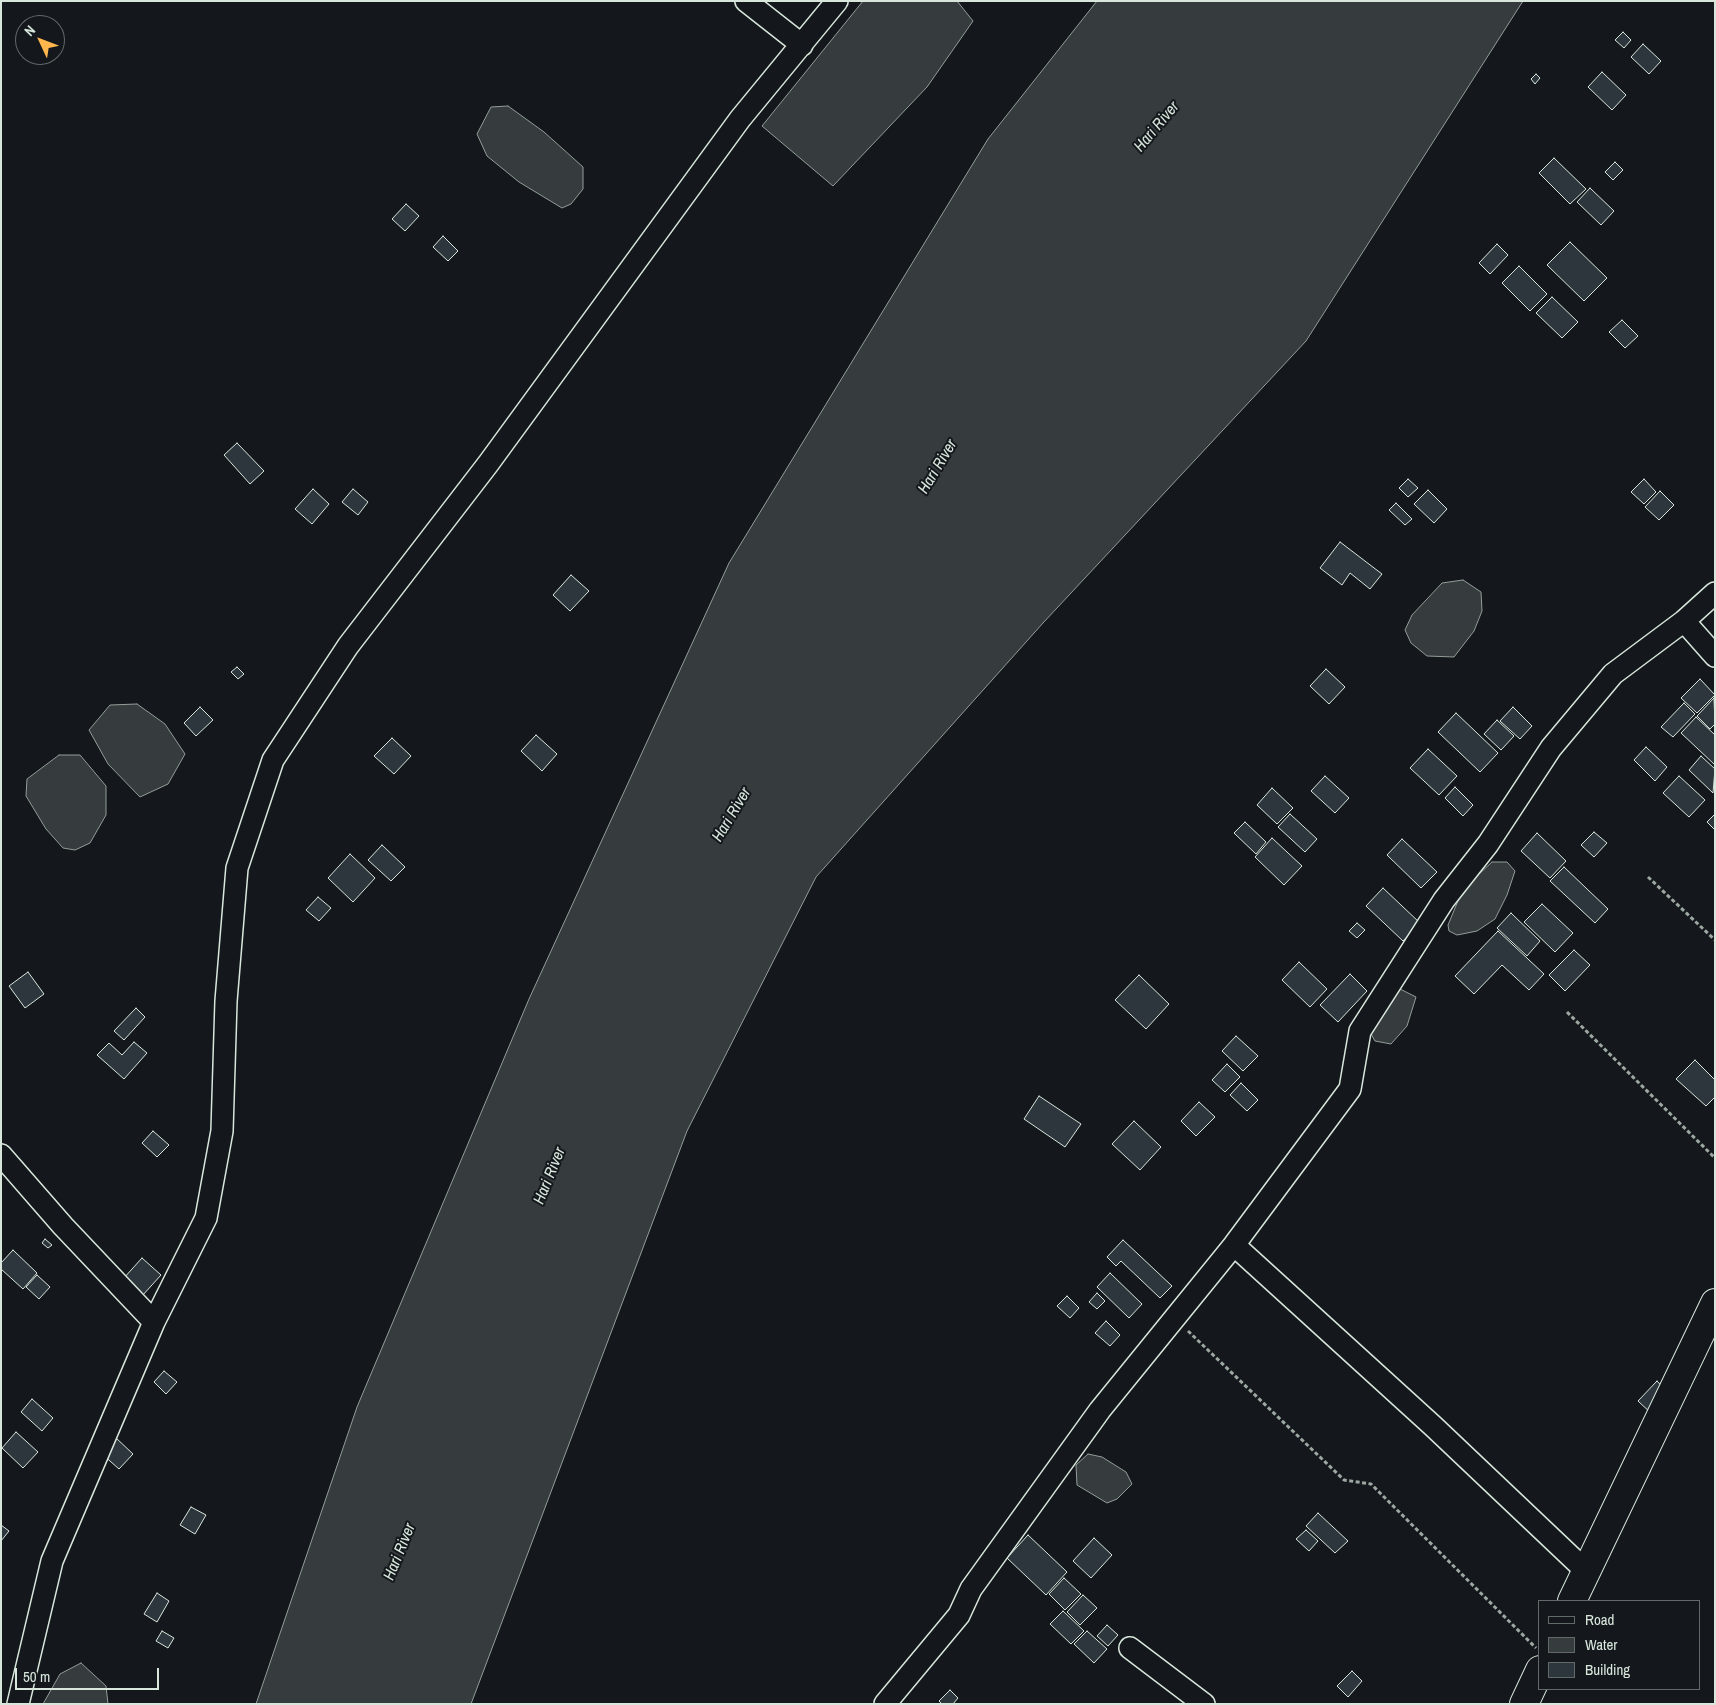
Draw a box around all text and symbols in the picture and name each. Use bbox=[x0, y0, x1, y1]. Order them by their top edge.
north arrow bbox=[15, 15, 65, 65]
text: N bbox=[20, 21, 39, 40]
water label: Hari River bbox=[1130, 98, 1184, 156]
water label: Hari River bbox=[914, 436, 962, 498]
water label: Hari River bbox=[708, 784, 756, 846]
water label: Hari River bbox=[530, 1145, 570, 1207]
water label: Hari River bbox=[380, 1521, 420, 1583]
legend bbox=[1538, 1600, 1701, 1690]
text: Road bbox=[1585, 1609, 1614, 1630]
text: Water bbox=[1585, 1634, 1617, 1655]
scale bar bbox=[18, 1658, 161, 1690]
text: Building bbox=[1585, 1659, 1630, 1680]
text: 50 m bbox=[23, 1666, 50, 1687]

